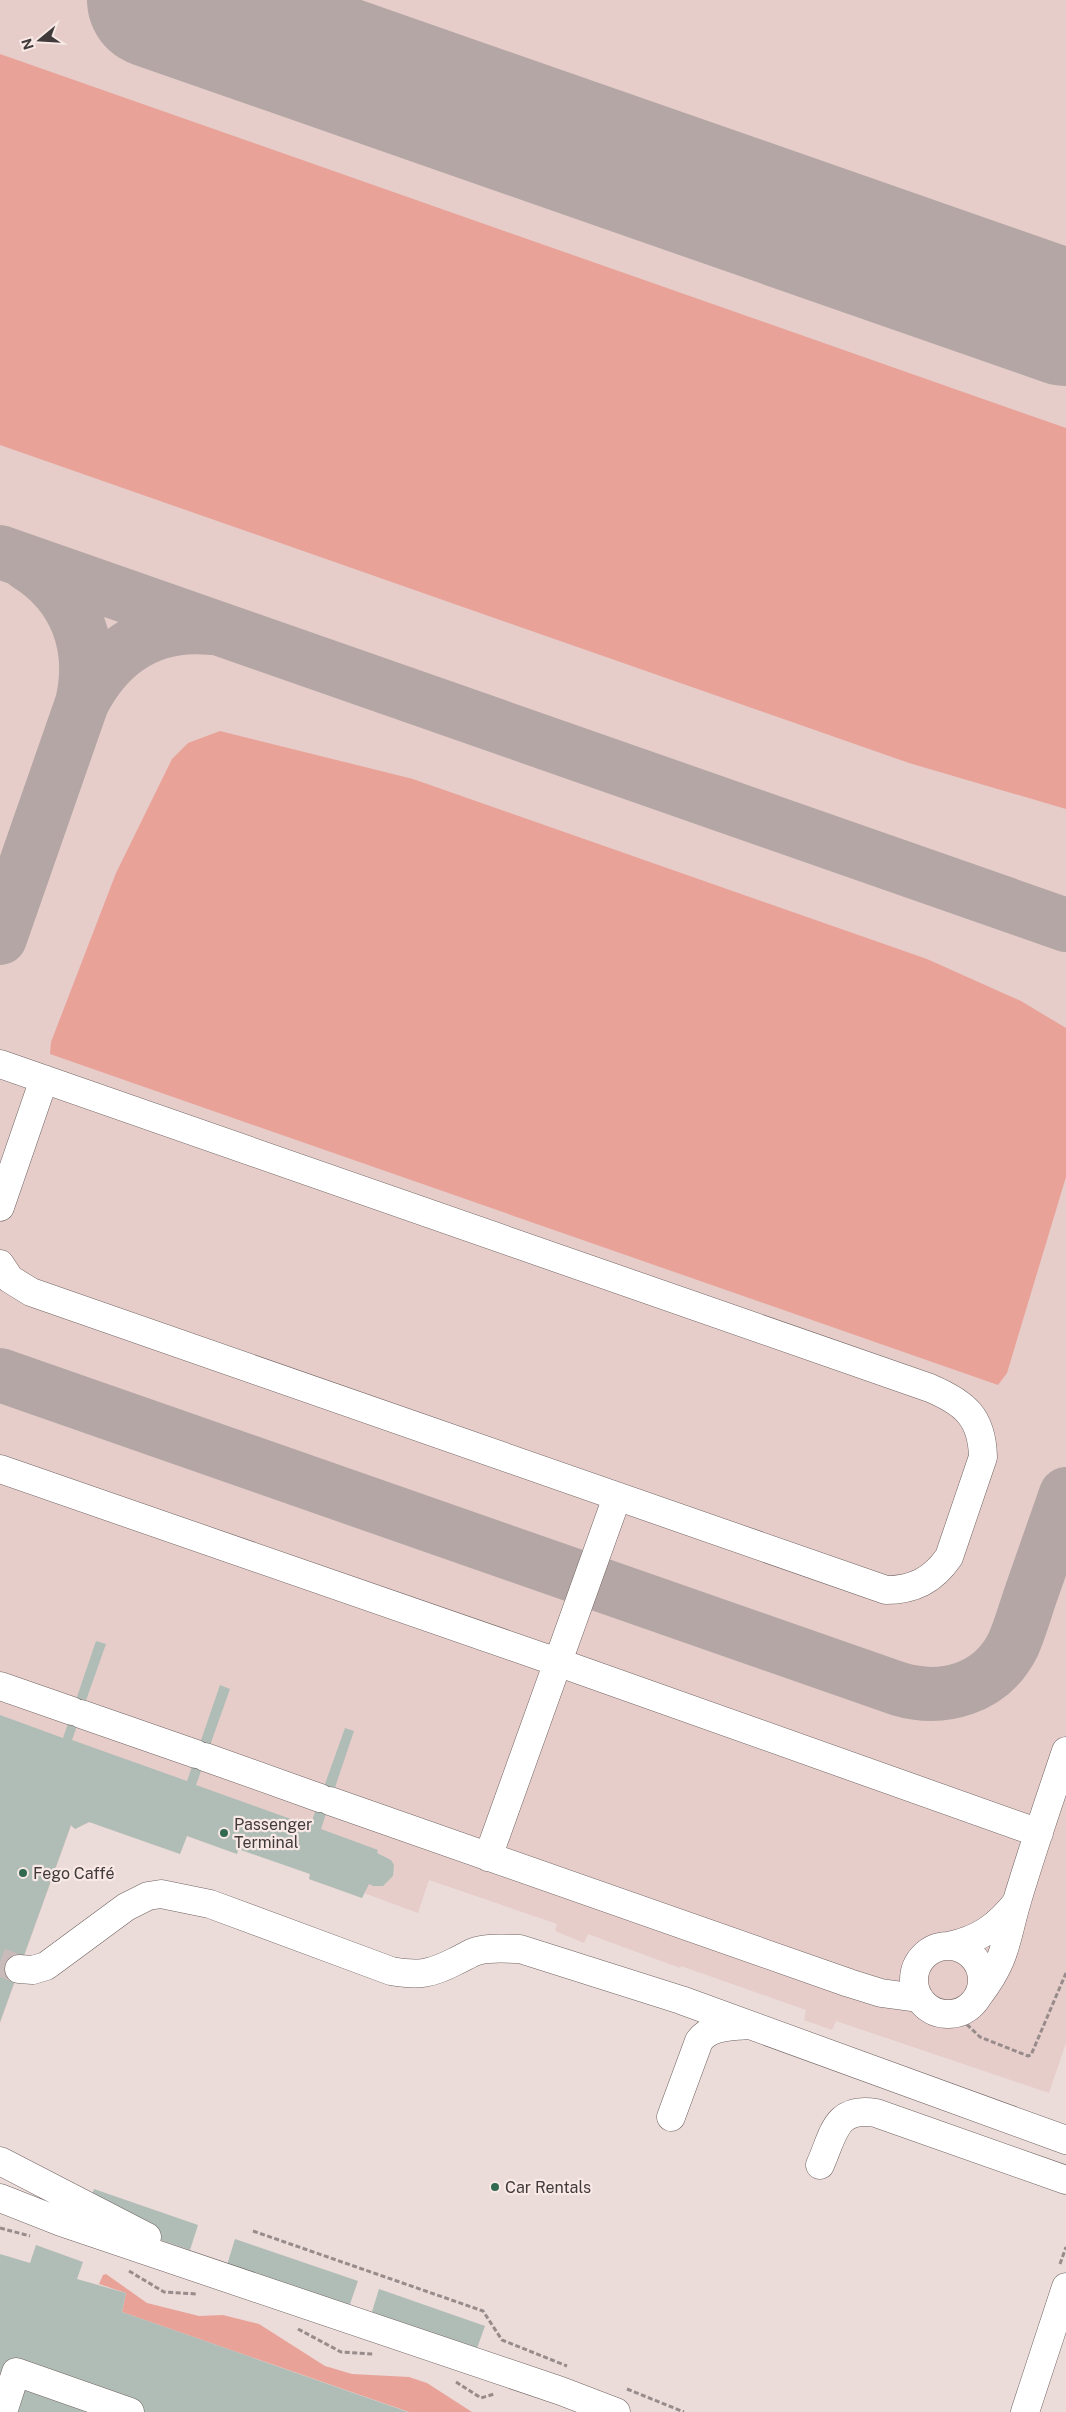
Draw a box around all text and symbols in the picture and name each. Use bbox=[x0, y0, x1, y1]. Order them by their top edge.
north arrow bbox=[15, 15, 65, 65]
text: N bbox=[18, 36, 37, 52]
place label: Passenger Terminal bbox=[234, 1815, 312, 1852]
marker: Passenger Terminal bbox=[218, 1827, 230, 1839]
place label: Fego Caffé bbox=[33, 1864, 115, 1883]
marker: Fego Caffé bbox=[17, 1867, 29, 1879]
place label: Car Rentals bbox=[505, 2178, 591, 2197]
marker: Car Rentals bbox=[489, 2181, 501, 2193]

